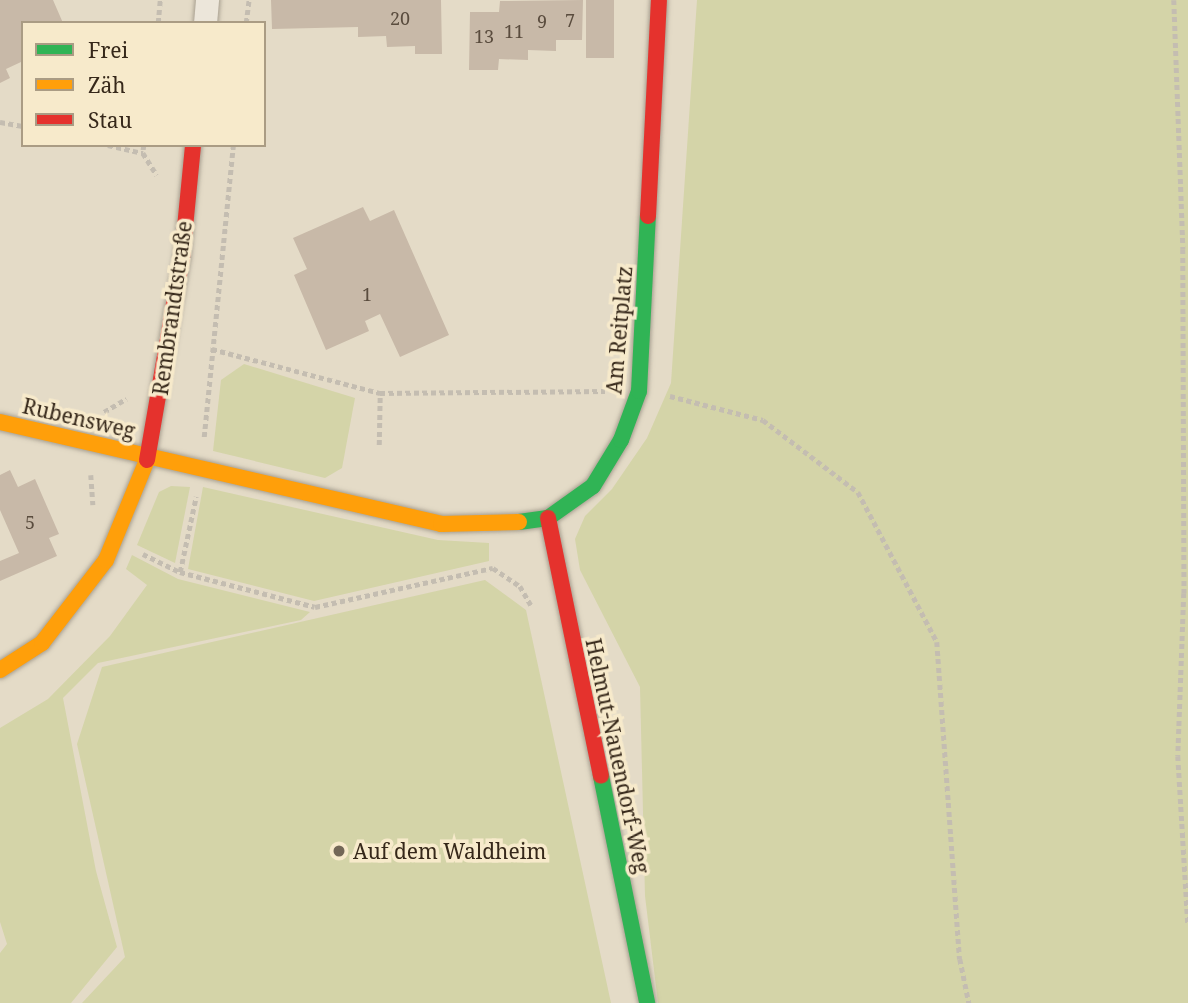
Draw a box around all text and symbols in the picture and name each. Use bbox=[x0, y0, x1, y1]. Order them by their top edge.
house number: 20 bbox=[390, 7, 410, 29]
house number: 7 bbox=[565, 9, 575, 31]
house number: 9 bbox=[537, 10, 547, 32]
house number: 11 bbox=[504, 20, 524, 42]
legend bbox=[21, 21, 266, 147]
house number: 13 bbox=[474, 25, 494, 47]
text: Frei bbox=[88, 36, 128, 64]
text: Zäh bbox=[88, 71, 126, 99]
text: Stau bbox=[88, 106, 132, 134]
street label: Rembrandtstraße bbox=[147, 219, 197, 397]
street label: Am Reitplatz bbox=[601, 265, 637, 395]
house number: 1 bbox=[362, 283, 372, 305]
street label: Rubensweg bbox=[20, 393, 138, 443]
house number: 5 bbox=[25, 511, 35, 533]
street label: Helmut-Nauendorf-Weg bbox=[581, 636, 655, 876]
place label: Auf dem Waldheim bbox=[353, 838, 546, 864]
marker: Auf dem Waldheim bbox=[331, 843, 347, 859]

